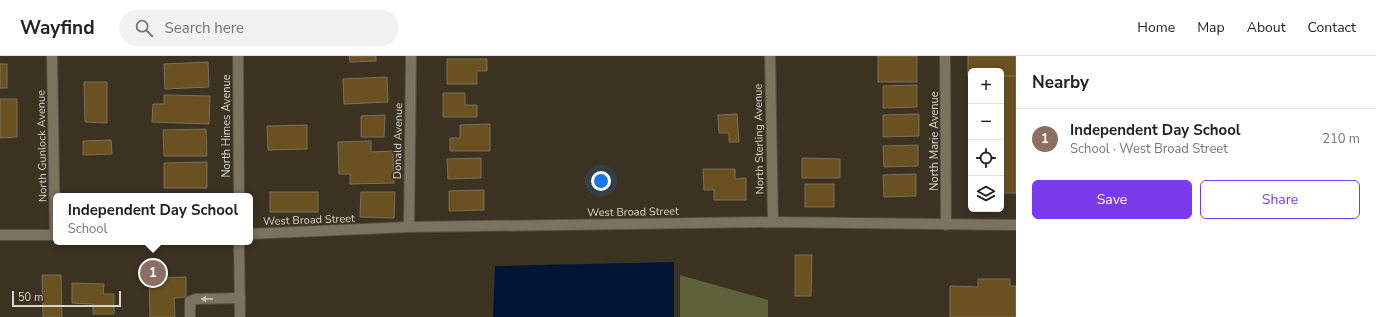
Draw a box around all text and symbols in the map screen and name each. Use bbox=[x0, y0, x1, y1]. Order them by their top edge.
search box bbox=[119, 10, 399, 46]
text: Wayfind bbox=[20, 15, 95, 41]
icon: search bbox=[133, 17, 155, 39]
text: Search here bbox=[165, 18, 244, 38]
text: Home bbox=[1137, 18, 1175, 37]
text: Map bbox=[1197, 18, 1225, 37]
text: About bbox=[1247, 18, 1286, 37]
text: Contact bbox=[1308, 18, 1356, 37]
map controls bbox=[968, 68, 1004, 212]
button: + bbox=[968, 68, 1004, 104]
text: Nearby bbox=[1032, 71, 1089, 94]
street label: North Himes Avenue bbox=[219, 74, 234, 178]
street label: North Sterling Avenue bbox=[751, 83, 767, 194]
street label: North Gunlock Avenue bbox=[34, 90, 50, 202]
street label: North Marie Avenue bbox=[927, 91, 942, 191]
street label: Donald Avenue bbox=[390, 103, 406, 179]
button: − bbox=[968, 104, 1004, 140]
text: Independent Day School bbox=[1070, 120, 1241, 140]
text: 1 bbox=[1041, 130, 1049, 148]
text: 210 m bbox=[1322, 130, 1360, 148]
button: locate bbox=[968, 140, 1004, 176]
text: School · West Broad Street bbox=[1070, 140, 1228, 158]
your location bbox=[591, 171, 611, 191]
button: layers bbox=[968, 176, 1004, 212]
button: Save bbox=[1032, 180, 1192, 219]
button: Share bbox=[1200, 180, 1360, 219]
popup bbox=[53, 193, 253, 245]
text: Independent Day School bbox=[68, 200, 238, 220]
street label: West Broad Street bbox=[587, 204, 679, 220]
street label: West Broad Street bbox=[263, 211, 355, 229]
text: School bbox=[68, 220, 107, 238]
pin: 1 bbox=[140, 258, 166, 288]
scale bar bbox=[12, 289, 121, 308]
text: 50 m bbox=[18, 290, 43, 305]
one-way arrow bbox=[200, 296, 213, 302]

